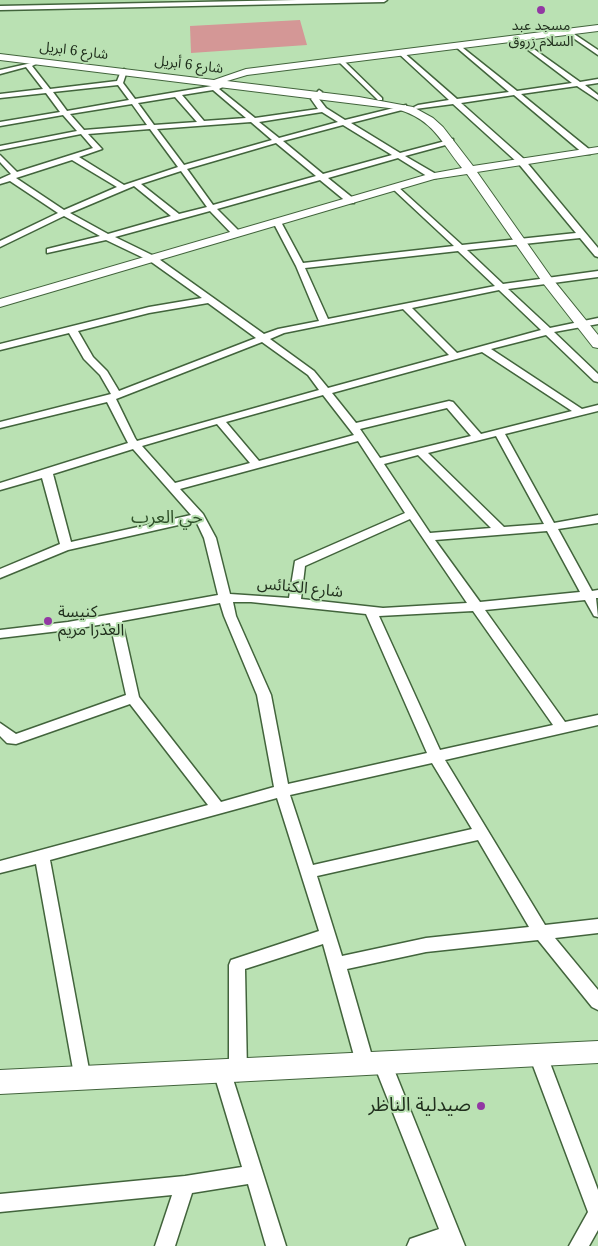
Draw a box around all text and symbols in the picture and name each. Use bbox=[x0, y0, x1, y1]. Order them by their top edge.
marker: مسجد عبد السلام زروق bbox=[535, 4, 547, 16]
place label: مسجد عبد السلام زروق bbox=[508, 18, 574, 50]
street label: شارع 6 ابريل bbox=[39, 38, 109, 64]
street label: شارع 6 أبريل bbox=[154, 52, 224, 78]
district label: حي العرب bbox=[131, 507, 203, 529]
street label: شارع الكنائس bbox=[256, 574, 344, 602]
place label: كنيسة العذرا مريم bbox=[58, 602, 124, 640]
marker: كنيسة العذرا مريم bbox=[42, 615, 54, 627]
place label: صيدلية الناظر bbox=[369, 1095, 471, 1117]
marker: صيدلية الناظر bbox=[475, 1100, 487, 1112]

